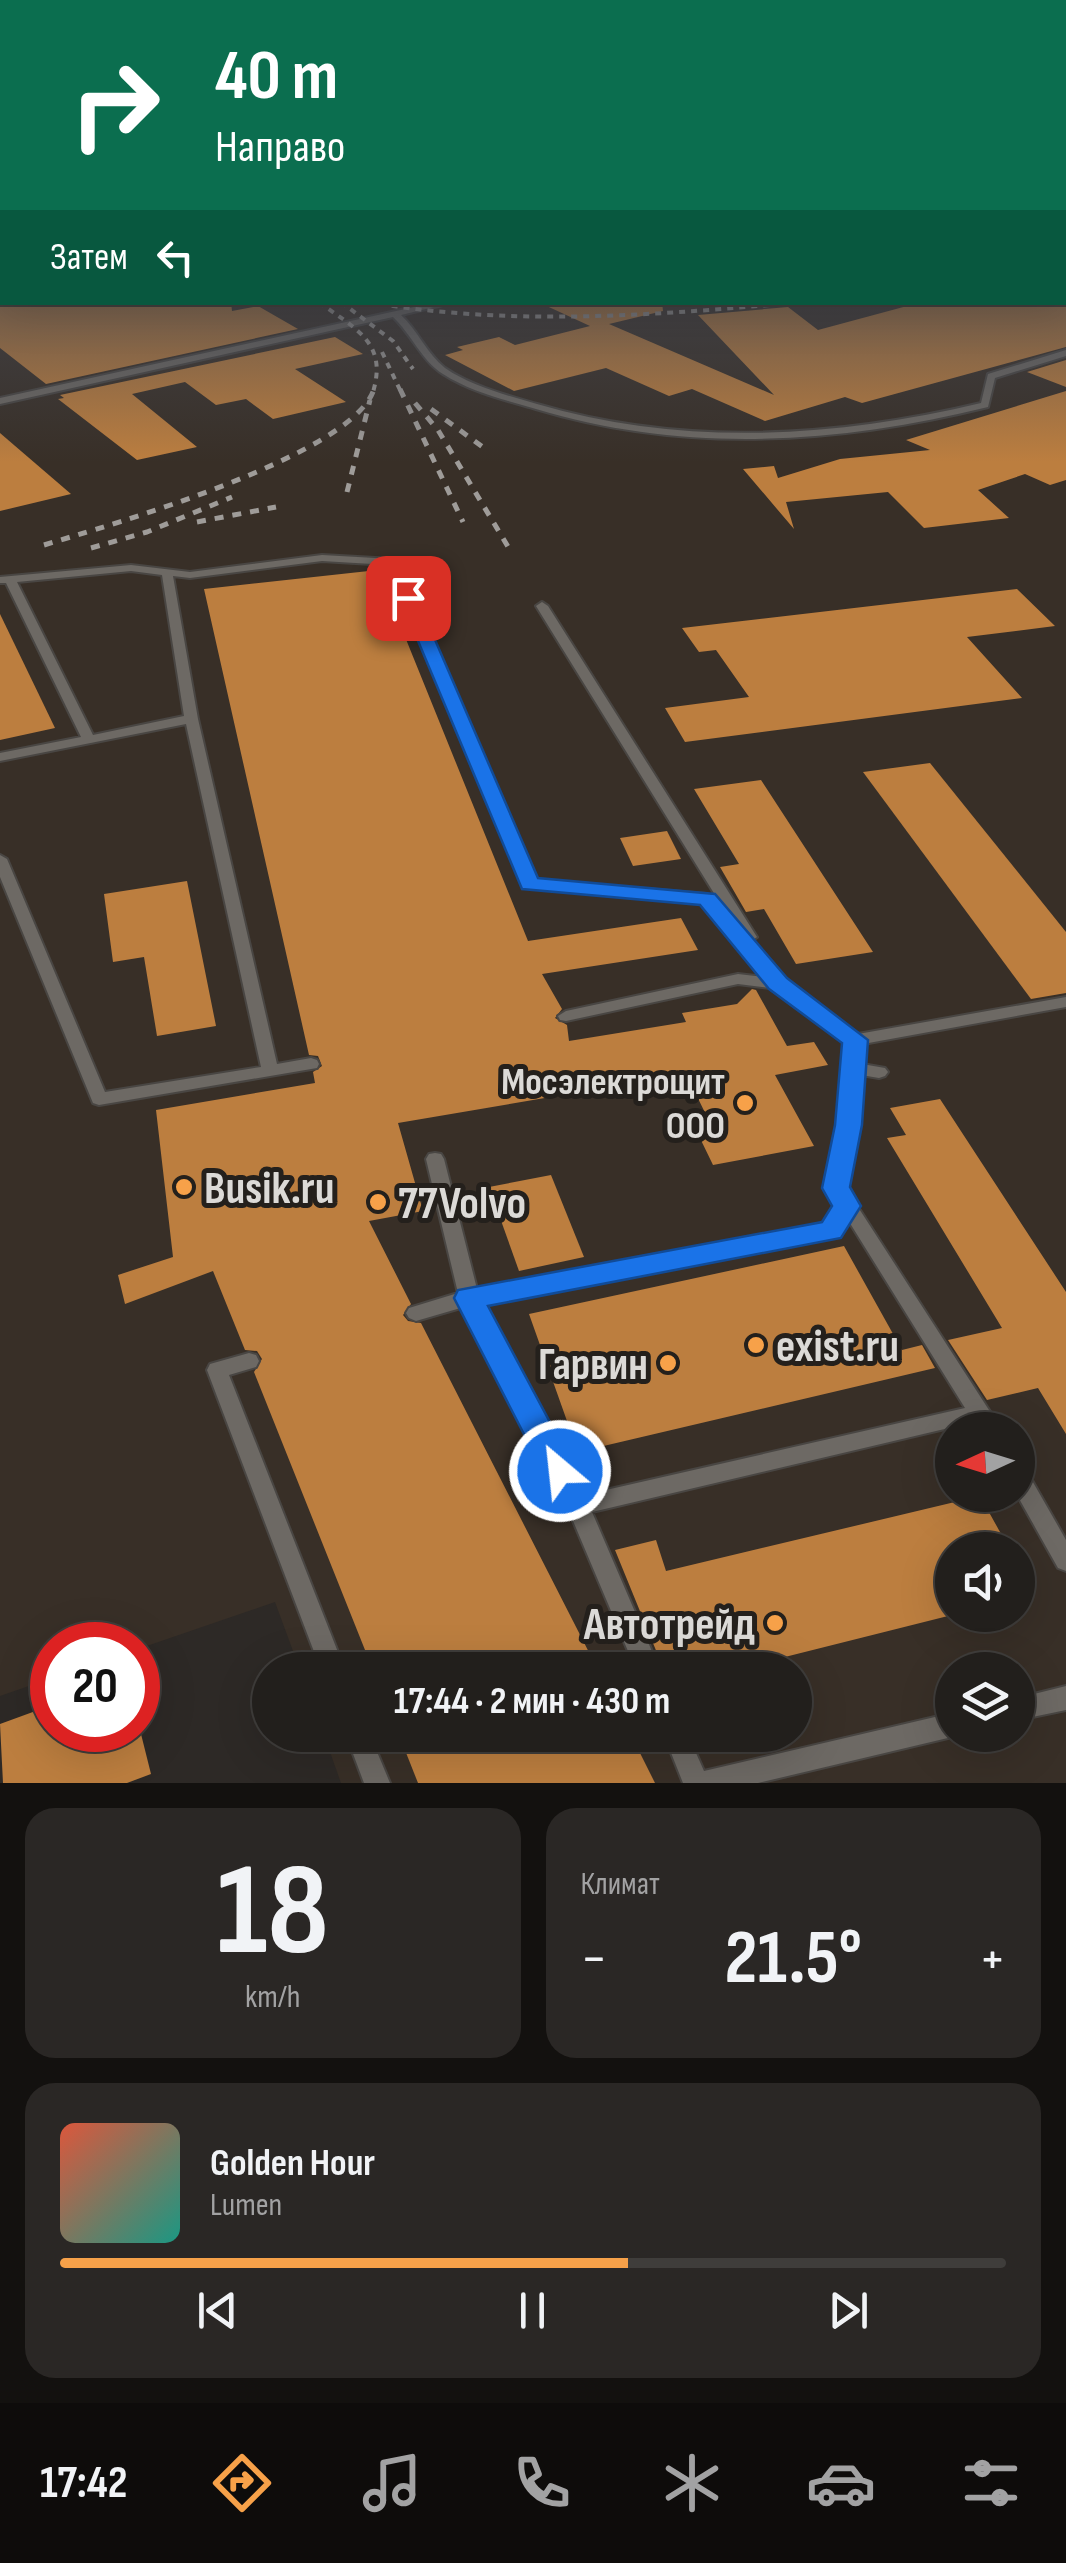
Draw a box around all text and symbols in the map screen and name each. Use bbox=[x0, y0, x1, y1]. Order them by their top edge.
text: 40 m bbox=[215, 35, 338, 119]
icon: right bbox=[50, 40, 180, 170]
text: Направо bbox=[215, 120, 345, 175]
icon: left bbox=[148, 230, 203, 285]
text: Затем bbox=[50, 235, 128, 280]
pin bbox=[366, 556, 451, 641]
icon: arrive bbox=[381, 571, 436, 626]
place label: Мосэлектрощит ООО bbox=[501, 1060, 725, 1149]
marker: Мосэлектрощит ООО bbox=[734, 1092, 756, 1114]
place label: Busik.ru bbox=[204, 1162, 334, 1217]
marker: Busik.ru bbox=[173, 1176, 195, 1198]
place label: 77Volvo bbox=[398, 1177, 526, 1232]
marker: 77Volvo bbox=[367, 1191, 389, 1213]
place label: exist.ru bbox=[776, 1320, 899, 1375]
marker: exist.ru bbox=[745, 1334, 767, 1356]
place label: Гарвин bbox=[538, 1338, 648, 1393]
marker: Гарвин bbox=[657, 1352, 679, 1374]
north arrow bbox=[935, 1412, 1035, 1512]
map controls bbox=[935, 1412, 1035, 1752]
position arrow bbox=[508, 1419, 612, 1523]
button: sound bbox=[935, 1532, 1035, 1632]
place label: Автотрейд bbox=[583, 1598, 755, 1653]
marker: Автотрейд bbox=[764, 1612, 786, 1634]
speed limit sign: 20 bbox=[30, 1622, 160, 1752]
button: layers bbox=[935, 1652, 1035, 1752]
text: 17:44 · 2 мин · 430 m bbox=[394, 1679, 670, 1724]
text: 18 bbox=[217, 1835, 329, 1991]
text: Климат bbox=[581, 1865, 660, 1904]
text: 21.5° bbox=[724, 1914, 862, 2005]
text: − bbox=[581, 1926, 607, 1993]
text: + bbox=[979, 1926, 1006, 1993]
text: km/h bbox=[245, 1978, 300, 2017]
text: Golden Hour bbox=[210, 2141, 375, 2186]
text: Lumen bbox=[210, 2186, 282, 2225]
icon: previous bbox=[190, 2283, 245, 2338]
icon: pause bbox=[505, 2283, 560, 2338]
icon: next bbox=[821, 2283, 876, 2338]
icon: directions bbox=[207, 2448, 277, 2518]
icon: music bbox=[357, 2448, 427, 2518]
icon: phone bbox=[507, 2448, 577, 2518]
icon: climate bbox=[657, 2448, 727, 2518]
icon: car bbox=[806, 2448, 876, 2518]
icon: filters bbox=[956, 2448, 1026, 2518]
text: 17:42 bbox=[40, 2456, 127, 2511]

